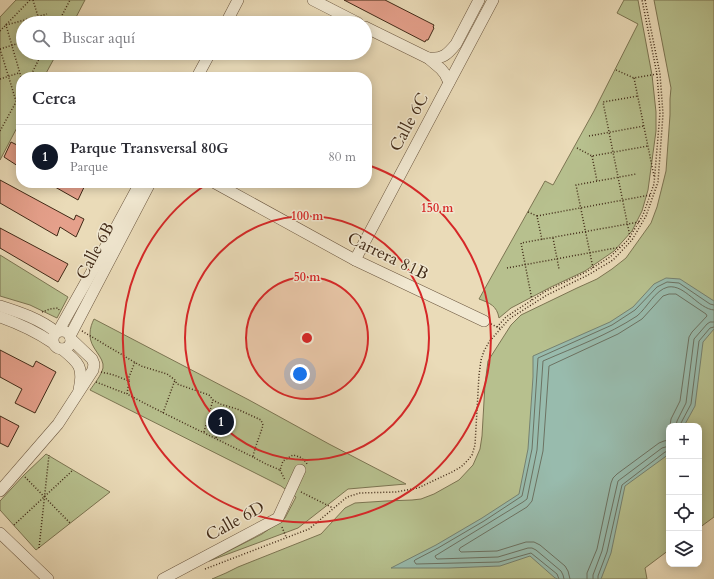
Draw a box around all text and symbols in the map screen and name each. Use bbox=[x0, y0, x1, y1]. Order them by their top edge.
search box bbox=[16, 16, 372, 60]
icon: search bbox=[30, 27, 52, 49]
text: Buscar aquí bbox=[62, 28, 135, 48]
text: Cerca bbox=[32, 87, 76, 110]
street label: Calle 6C bbox=[384, 89, 434, 155]
text: Parque Transversal 80G bbox=[70, 138, 228, 158]
text: 1 bbox=[42, 148, 48, 166]
text: 80 m bbox=[328, 148, 356, 166]
text: Parque bbox=[70, 158, 108, 176]
text: 150 m bbox=[421, 200, 454, 216]
text: 100 m bbox=[291, 208, 324, 224]
street label: Calle 6B bbox=[70, 218, 120, 284]
street label: Carrera 81B bbox=[344, 226, 432, 286]
text: 50 m bbox=[294, 269, 321, 285]
centre of rings bbox=[300, 331, 314, 345]
your location bbox=[290, 364, 310, 384]
pin: 1 bbox=[208, 407, 234, 437]
map controls bbox=[666, 423, 702, 567]
button: + bbox=[666, 423, 702, 459]
button: − bbox=[666, 459, 702, 495]
street label: Calle 6D bbox=[202, 495, 269, 547]
button: locate bbox=[666, 495, 702, 531]
button: layers bbox=[666, 531, 702, 567]

